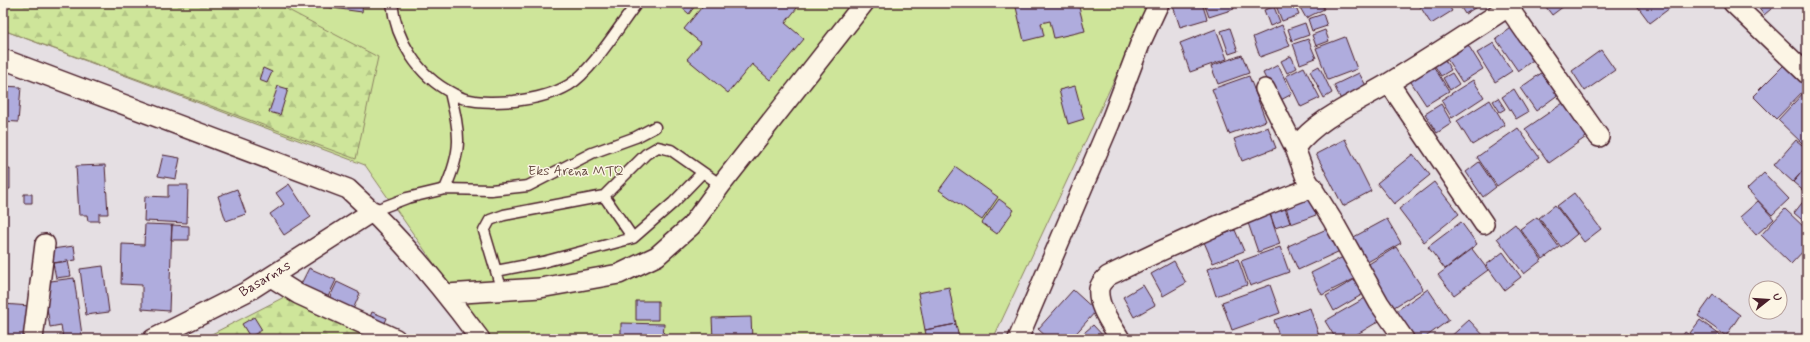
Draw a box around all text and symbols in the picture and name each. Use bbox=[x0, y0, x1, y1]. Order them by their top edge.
park label: Eks Arena MTQ bbox=[528, 162, 624, 180]
street label: Basarnas bbox=[236, 257, 294, 301]
north arrow bbox=[1748, 280, 1788, 320]
text: U bbox=[1769, 292, 1784, 303]

